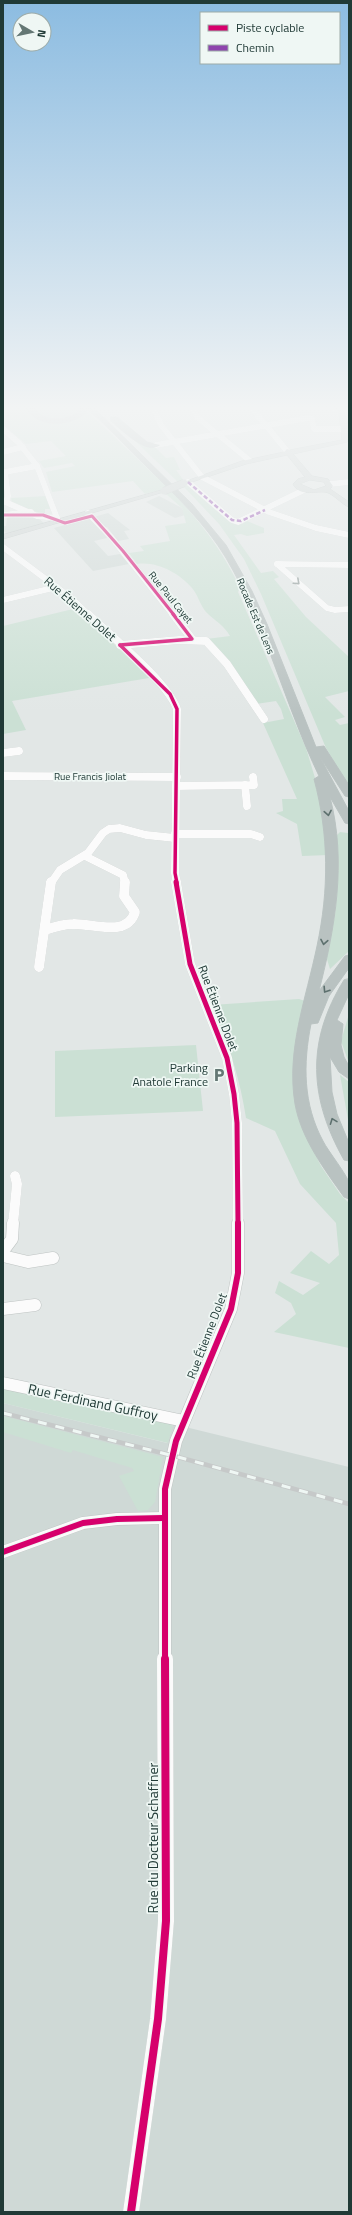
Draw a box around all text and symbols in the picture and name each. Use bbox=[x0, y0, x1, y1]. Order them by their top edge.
north arrow bbox=[12, 12, 52, 52]
legend bbox=[200, 12, 340, 64]
text: Piste cyclable bbox=[236, 18, 304, 37]
text: N bbox=[33, 29, 50, 39]
text: Chemin bbox=[236, 38, 274, 57]
street label: Rue Paul Cayet bbox=[145, 568, 197, 627]
street label: Rue Étienne Dolet bbox=[40, 572, 121, 646]
street label: Rocade Est de Lens bbox=[233, 576, 279, 657]
one-way arrow bbox=[292, 577, 300, 584]
street label: Rue Francis Jiolat bbox=[54, 769, 127, 784]
one-way arrow bbox=[323, 809, 332, 816]
one-way arrow bbox=[321, 939, 329, 945]
street label: Rue Étienne Dolet bbox=[193, 962, 244, 1054]
one-way arrow bbox=[323, 986, 331, 993]
place label: Parking Anatole France bbox=[132, 1058, 208, 1091]
parking icon: Parking Anatole France bbox=[211, 1067, 227, 1083]
one-way arrow bbox=[329, 1118, 337, 1125]
street label: Rue Étienne Dolet bbox=[181, 1289, 232, 1382]
street label: Rue Ferdinand Guffroy bbox=[26, 1378, 160, 1426]
street label: Rue du Docteur Schaffner bbox=[142, 1762, 163, 1913]

